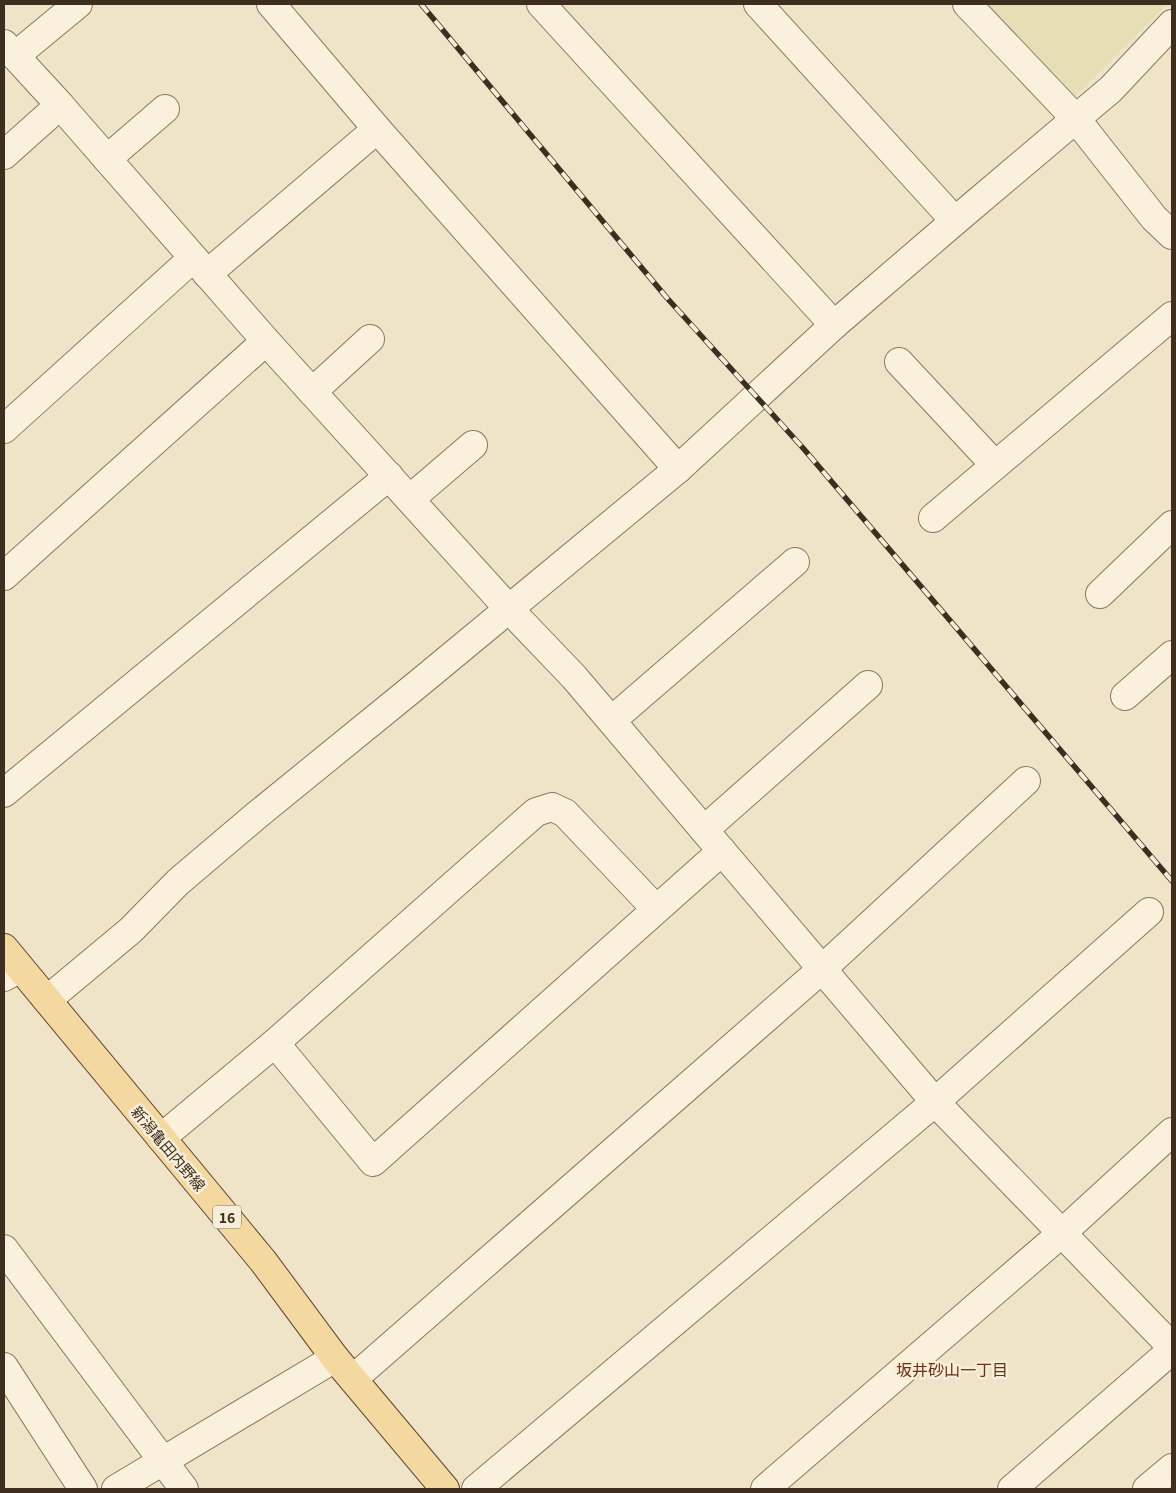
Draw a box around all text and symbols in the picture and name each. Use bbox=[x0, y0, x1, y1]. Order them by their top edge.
street label: 新潟亀田内野線 bbox=[127, 1101, 211, 1195]
road number: 16 bbox=[213, 1206, 241, 1228]
district label: 坂井砂山一丁目 bbox=[896, 1357, 1008, 1381]

